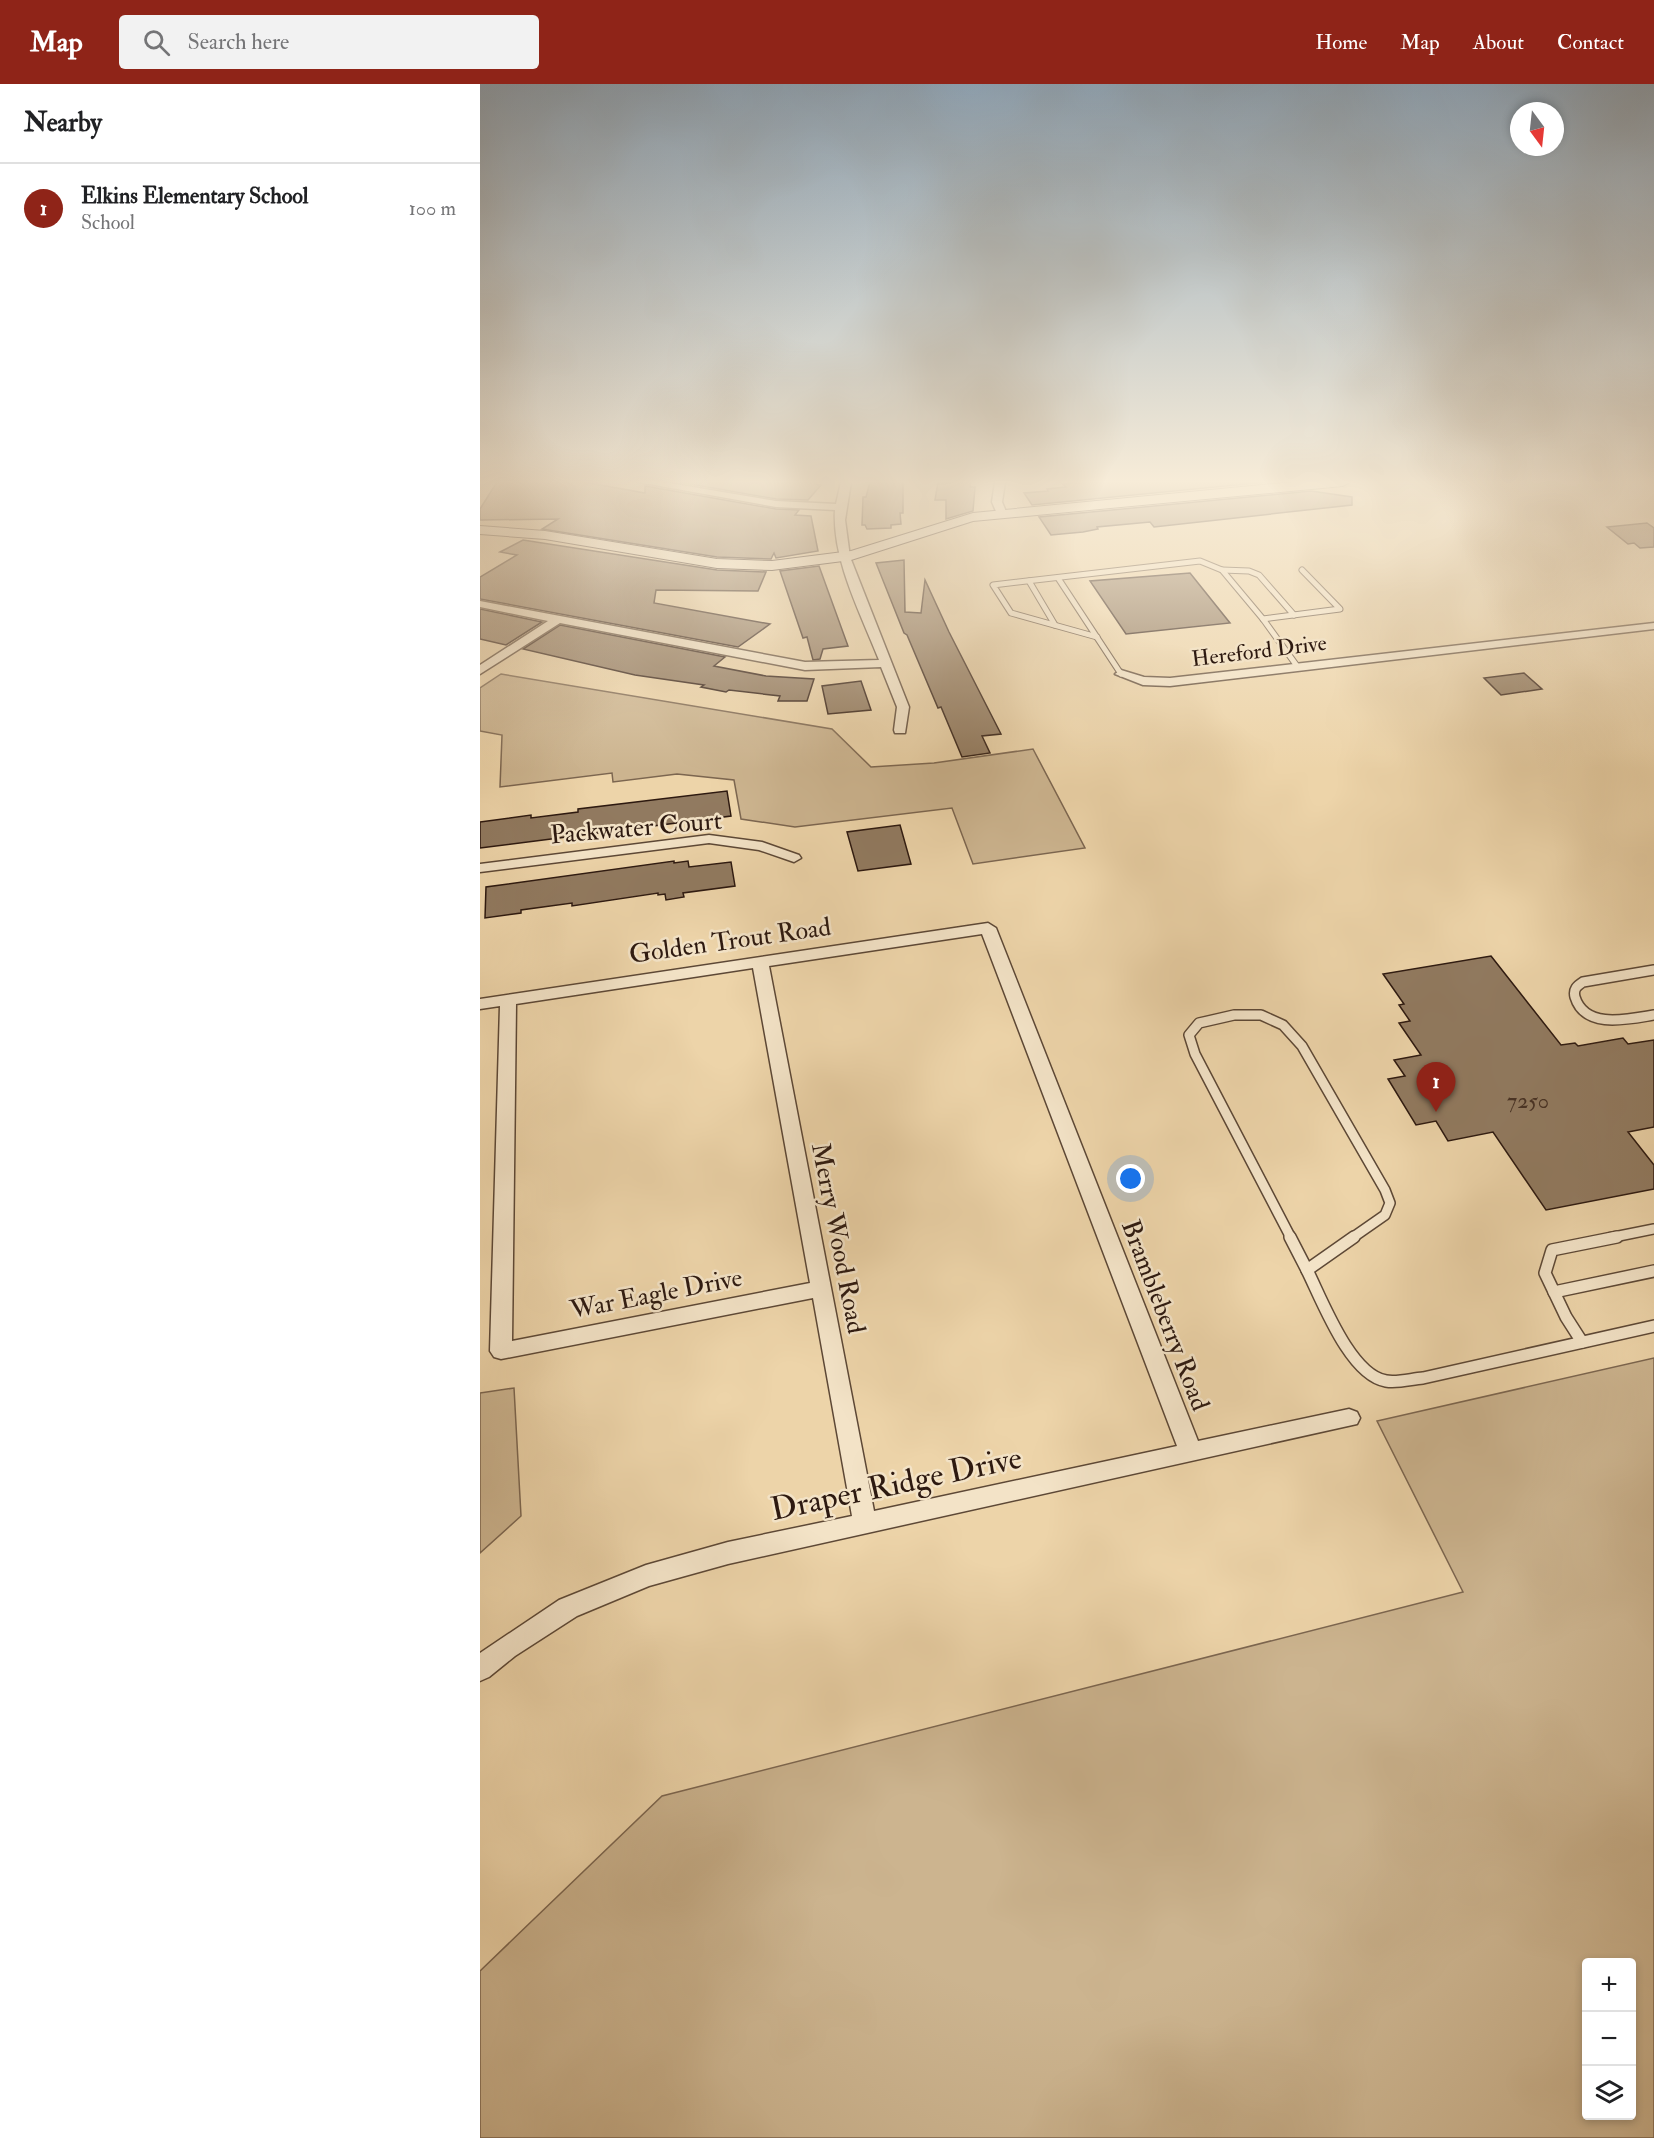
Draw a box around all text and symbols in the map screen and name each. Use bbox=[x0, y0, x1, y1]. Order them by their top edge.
search box bbox=[119, 15, 539, 69]
text: Map bbox=[30, 25, 83, 60]
icon: search bbox=[140, 26, 173, 59]
text: Search here bbox=[188, 28, 289, 56]
text: Home bbox=[1315, 29, 1367, 56]
text: Map bbox=[1400, 29, 1440, 56]
text: About bbox=[1473, 29, 1524, 56]
text: Contact bbox=[1557, 29, 1624, 56]
north arrow bbox=[1510, 102, 1564, 156]
text: Nearby bbox=[24, 107, 102, 139]
text: Elkins Elementary School bbox=[81, 182, 308, 210]
text: 1 bbox=[40, 196, 47, 221]
text: 100 m bbox=[409, 196, 456, 221]
text: School bbox=[81, 210, 135, 235]
street label: Hereford Drive bbox=[1190, 629, 1328, 673]
street label: Packwater Court bbox=[549, 805, 723, 851]
street label: Golden Trout Road bbox=[627, 911, 833, 971]
pin: 1 bbox=[1416, 1062, 1456, 1112]
house number: 7250 bbox=[1507, 1087, 1549, 1115]
street label: Merry Wood Road bbox=[804, 1140, 872, 1336]
your location bbox=[1116, 1164, 1145, 1193]
street label: Brambleberry Road bbox=[1114, 1216, 1216, 1415]
street label: War Eagle Drive bbox=[566, 1262, 745, 1327]
street label: Draper Ridge Drive bbox=[767, 1438, 1025, 1530]
map controls bbox=[1582, 1958, 1636, 2120]
button: + bbox=[1582, 1958, 1636, 2012]
button: − bbox=[1582, 2012, 1636, 2066]
button: layers bbox=[1582, 2066, 1636, 2120]

